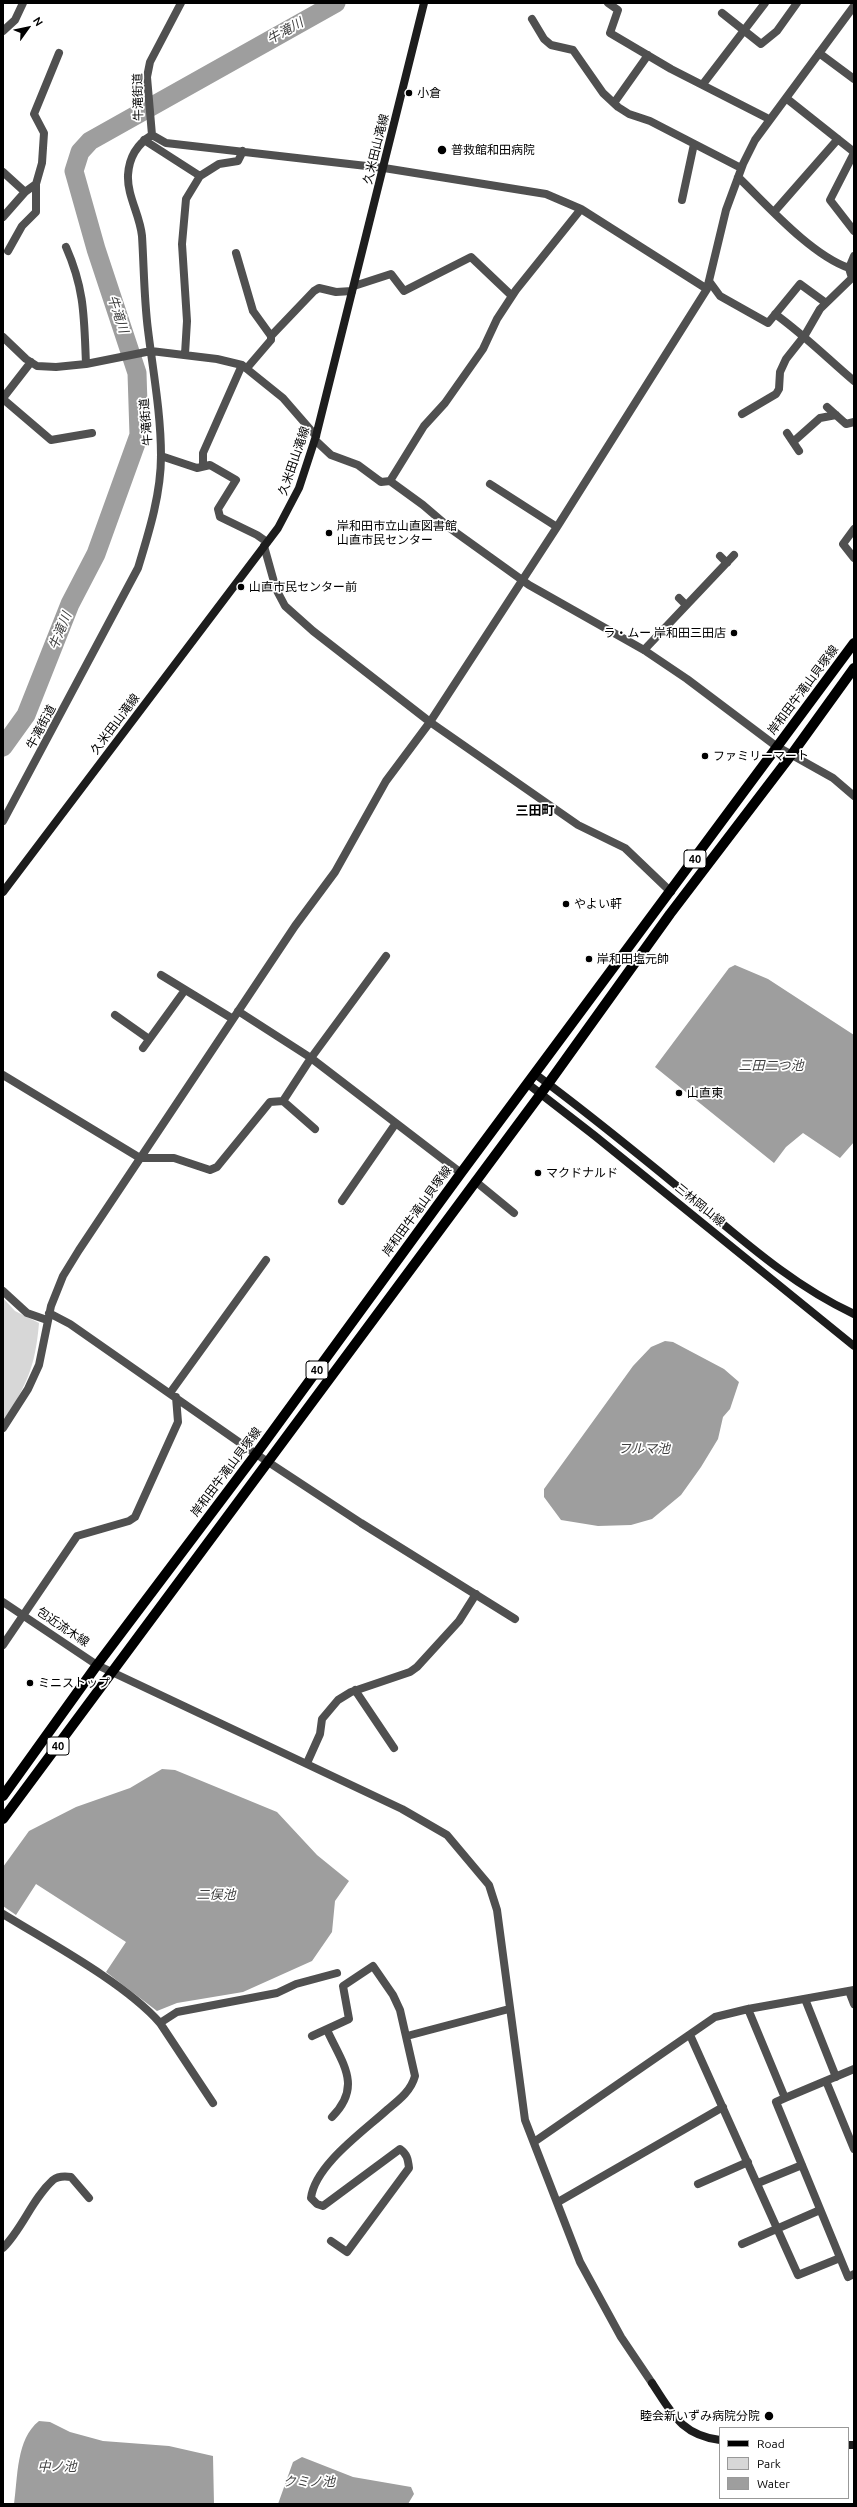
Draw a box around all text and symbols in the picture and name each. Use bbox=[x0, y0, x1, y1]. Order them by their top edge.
north arrow bbox=[8, 8, 48, 48]
text: N bbox=[31, 15, 45, 28]
water label: 牛滝川 bbox=[264, 15, 306, 47]
street label: 牛滝街道 bbox=[130, 73, 146, 121]
place label: 小倉 bbox=[417, 86, 441, 100]
marker: 小倉 bbox=[404, 88, 414, 98]
street label: 久米田山滝線 bbox=[360, 112, 392, 186]
place label: 普救館和田病院 bbox=[451, 143, 535, 157]
marker: 普救館和田病院 bbox=[436, 144, 448, 156]
water label: 牛滝川 bbox=[105, 293, 131, 335]
street label: 牛滝街道 bbox=[137, 397, 155, 447]
street label: 久米田山滝線 bbox=[275, 425, 313, 497]
place label: 岸和田市立山直図書館 山直市民センター bbox=[337, 519, 457, 547]
marker: 岸和田市立山直図書館 山直市民センター bbox=[324, 528, 334, 538]
place label: 山直市民センター前 bbox=[249, 580, 357, 594]
marker: 山直市民センター前 bbox=[236, 582, 246, 592]
water label: 牛滝川 bbox=[45, 610, 75, 652]
place label: ラ・ムー 岸和田三田店 bbox=[603, 626, 726, 640]
marker: ラ・ムー 岸和田三田店 bbox=[729, 628, 739, 638]
street label: 岸和田牛滝山貝塚線 bbox=[765, 643, 841, 737]
street label: 久米田山滝線 bbox=[88, 691, 142, 757]
street label: 牛滝街道 bbox=[23, 702, 59, 752]
place label: ファミリーマート bbox=[713, 749, 809, 763]
marker: ファミリーマート bbox=[700, 751, 710, 761]
district label: 三田町 bbox=[516, 803, 554, 819]
road number: 40 bbox=[684, 850, 706, 868]
place label: やよい軒 bbox=[574, 897, 622, 911]
marker: やよい軒 bbox=[561, 899, 571, 909]
place label: 岸和田塩元帥 bbox=[597, 952, 669, 966]
marker: 岸和田塩元帥 bbox=[584, 954, 594, 964]
water label: 三田二つ池 bbox=[739, 1058, 803, 1074]
place label: 山直東 bbox=[687, 1086, 723, 1100]
marker: 山直東 bbox=[674, 1088, 684, 1098]
street label: 岸和田牛滝山貝塚線 bbox=[379, 1163, 455, 1259]
place label: マクドナルド bbox=[546, 1166, 618, 1180]
marker: マクドナルド bbox=[533, 1168, 543, 1178]
street label: 三林岡山線 bbox=[672, 1181, 728, 1229]
road number: 40 bbox=[306, 1361, 328, 1379]
street label: 岸和田牛滝山貝塚線 bbox=[188, 1425, 264, 1519]
water label: フルマ池 bbox=[618, 1441, 670, 1457]
street label: 包近流木線 bbox=[34, 1604, 92, 1650]
place label: ミニストップ bbox=[38, 1676, 110, 1690]
marker: ミニストップ bbox=[25, 1678, 35, 1688]
road number: 40 bbox=[47, 1737, 69, 1755]
water label: 二俣池 bbox=[197, 1887, 235, 1903]
place label: 睦会新いずみ病院分院 bbox=[640, 2409, 760, 2423]
marker: 睦会新いずみ病院分院 bbox=[763, 2410, 775, 2422]
legend bbox=[719, 2427, 849, 2499]
text: Road bbox=[757, 2437, 785, 2450]
text: Park bbox=[757, 2457, 781, 2470]
water label: 中ノ池 bbox=[38, 2459, 76, 2475]
water label: クミノ池 bbox=[283, 2474, 335, 2490]
text: Water bbox=[757, 2477, 790, 2490]

